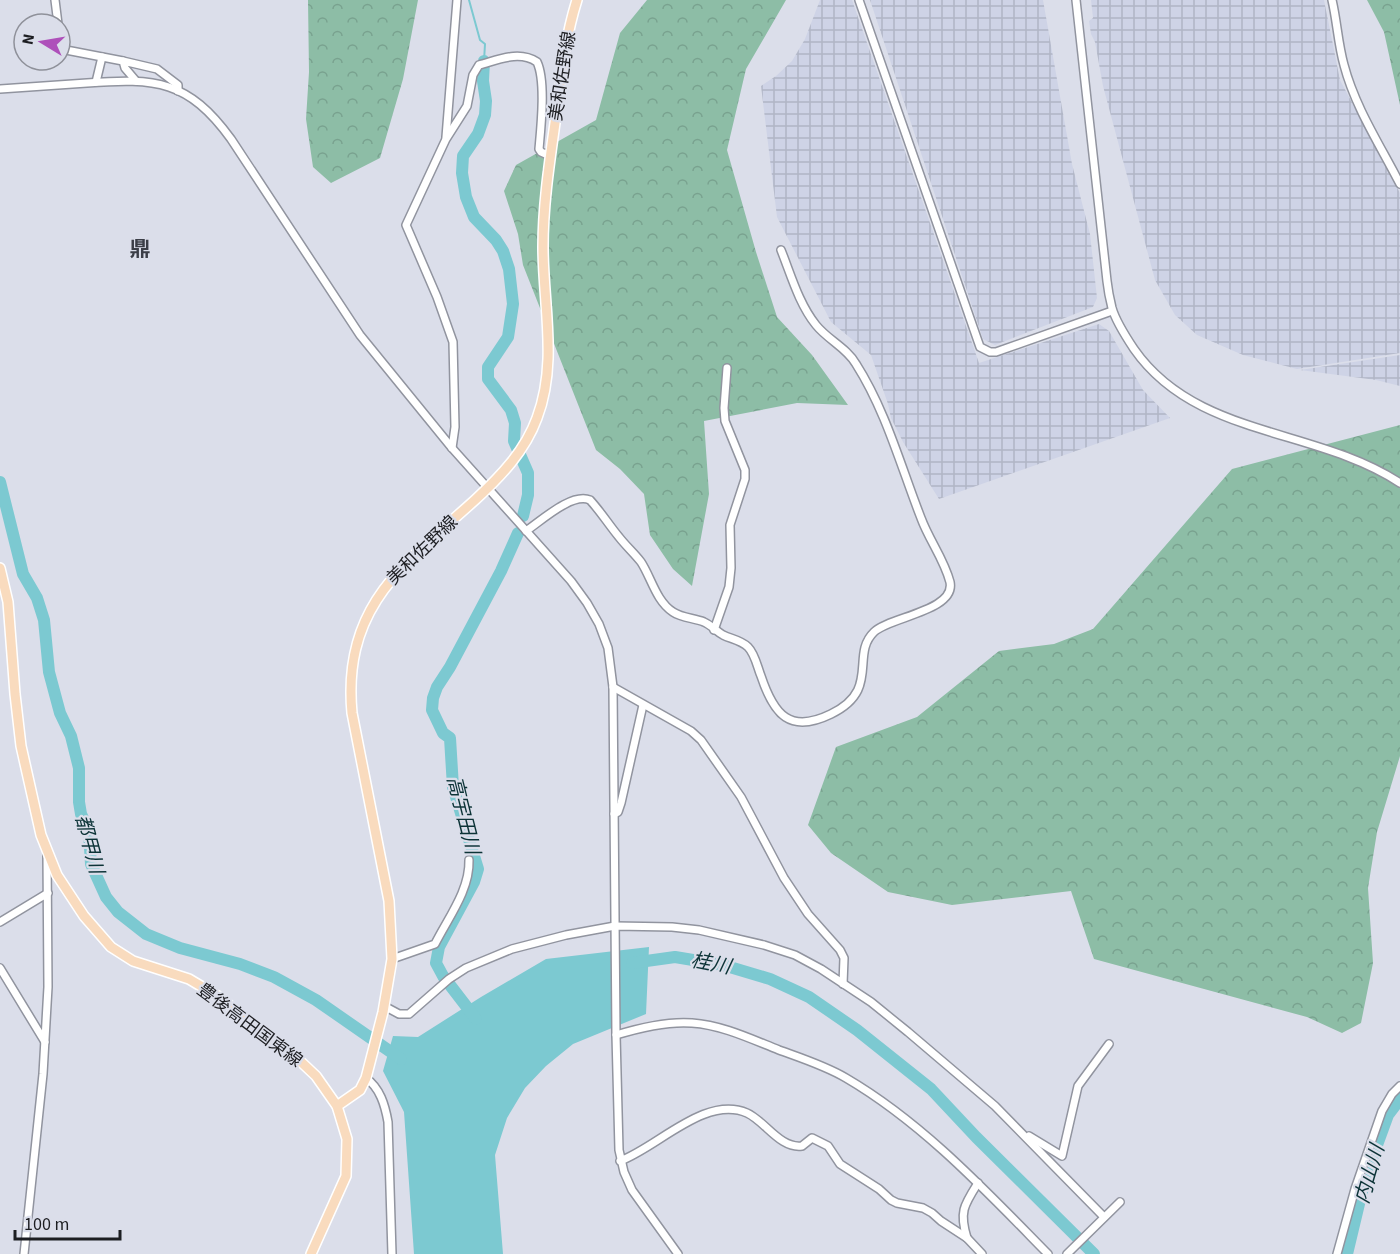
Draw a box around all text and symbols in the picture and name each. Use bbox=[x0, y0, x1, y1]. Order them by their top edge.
north arrow bbox=[12, 12, 72, 72]
street label: 美和佐野線 bbox=[543, 30, 582, 122]
text: N bbox=[16, 32, 40, 47]
district label: 鼎 bbox=[130, 234, 151, 264]
street label: 美和佐野線 bbox=[381, 510, 463, 591]
water label: 高宇田川 bbox=[440, 773, 487, 859]
water label: 都甲川 bbox=[68, 812, 111, 879]
water label: 桂川 bbox=[689, 946, 735, 982]
street label: 豊後高田国東線 bbox=[192, 978, 308, 1073]
water label: 内山川 bbox=[1348, 1140, 1392, 1207]
scale bar bbox=[15, 1203, 120, 1241]
text: 100 m bbox=[24, 1212, 69, 1237]

